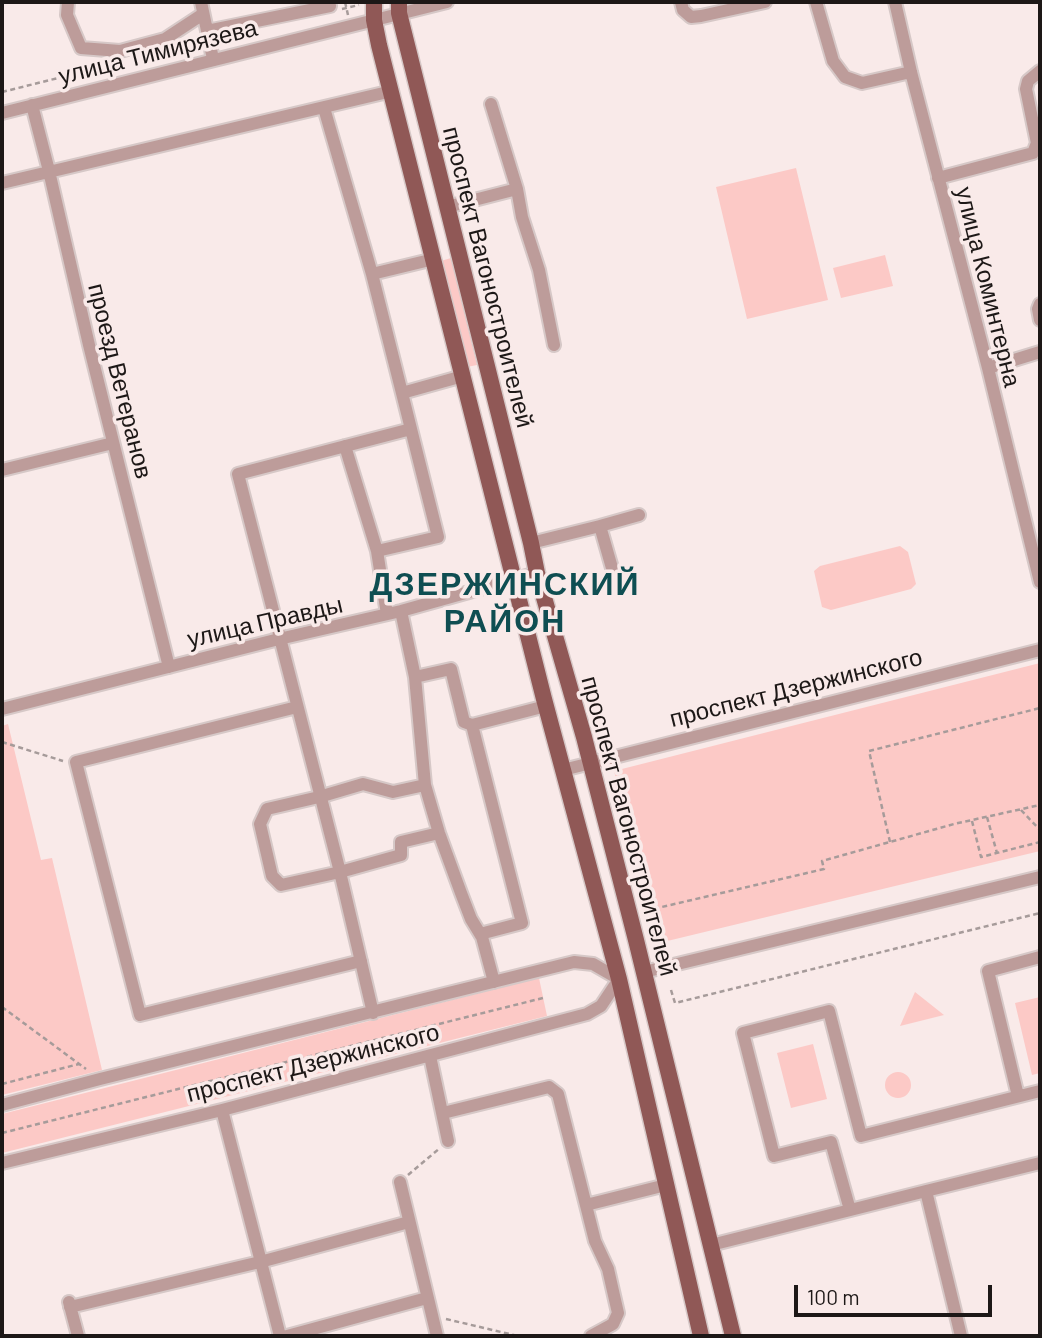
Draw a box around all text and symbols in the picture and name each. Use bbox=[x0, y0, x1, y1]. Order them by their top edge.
street label: улица Тимирязева bbox=[56, 13, 260, 91]
street label: проспект Вагоностроителей bbox=[437, 123, 539, 431]
street label: улица Коминтерна bbox=[949, 184, 1027, 390]
street label: проезд Ветеранов bbox=[82, 280, 158, 482]
district label: ДЗЕРЖИНСКИЙ РАЙОН bbox=[371, 565, 639, 640]
street label: улица Правды bbox=[185, 590, 345, 654]
street label: проспект Дзержинского bbox=[667, 643, 925, 733]
street label: проспект Вагоностроителей bbox=[575, 673, 683, 979]
street label: проспект Дзержинского bbox=[184, 1018, 442, 1108]
scale bar bbox=[797, 1272, 995, 1316]
text: 100 m bbox=[807, 1284, 860, 1309]

